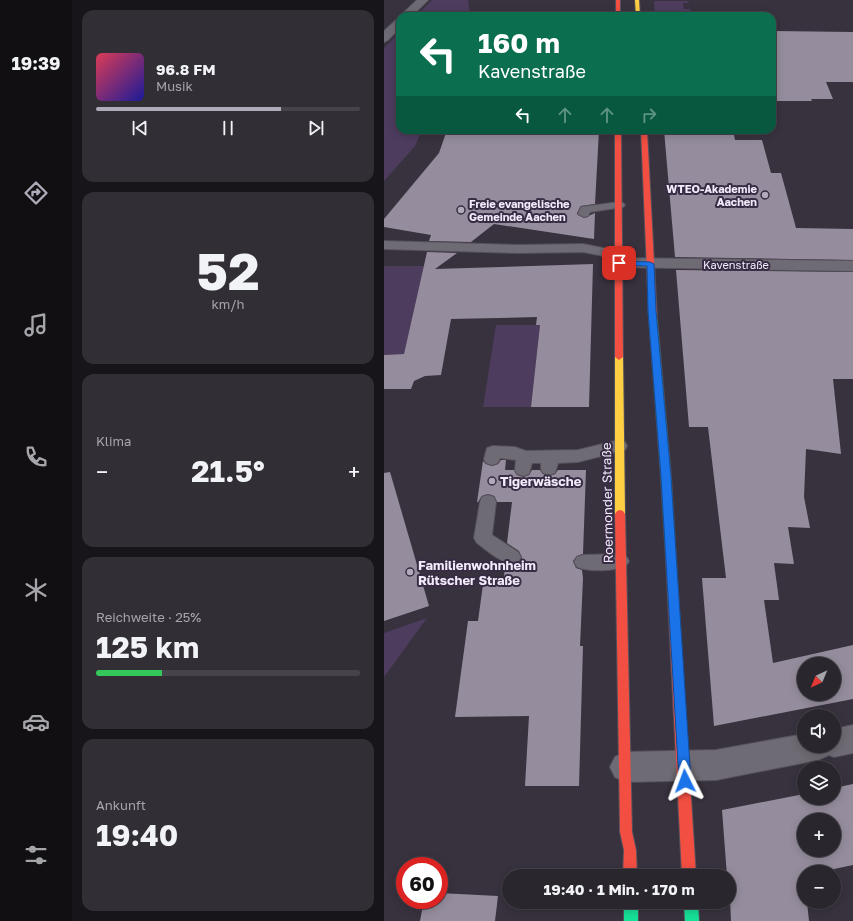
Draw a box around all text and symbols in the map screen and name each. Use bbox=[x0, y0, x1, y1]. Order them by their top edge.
text: 160 m bbox=[478, 26, 560, 59]
icon: left bbox=[412, 28, 464, 80]
text: 19:39 bbox=[12, 52, 60, 74]
text: 96.8 FM bbox=[156, 60, 215, 78]
text: Kavenstraße bbox=[478, 60, 586, 82]
text: Musik bbox=[156, 78, 193, 94]
icon: left bbox=[512, 104, 534, 126]
icon: ahead bbox=[554, 104, 576, 126]
icon: ahead bbox=[596, 104, 618, 126]
icon: right bbox=[638, 104, 660, 126]
icon: previous bbox=[129, 117, 151, 139]
icon: pause bbox=[217, 117, 239, 139]
icon: next bbox=[305, 117, 327, 139]
icon: directions bbox=[22, 179, 50, 207]
place label: WTEO-Akademie Aachen bbox=[666, 182, 757, 208]
marker: WTEO-Akademie Aachen bbox=[760, 190, 770, 200]
place label: Freie evangelische Gemeinde Aachen bbox=[469, 197, 570, 223]
marker: Freie evangelische Gemeinde Aachen bbox=[456, 205, 466, 215]
text: 52 bbox=[196, 239, 260, 301]
pin bbox=[602, 246, 636, 280]
icon: arrive bbox=[608, 252, 630, 274]
street label: Kavenstraße bbox=[703, 258, 769, 271]
text: km/h bbox=[211, 296, 245, 312]
icon: music bbox=[22, 311, 50, 339]
text: Klima bbox=[96, 433, 131, 449]
street label: Roermonder Straße bbox=[598, 442, 616, 564]
icon: phone bbox=[22, 443, 50, 471]
text: 21.5° bbox=[191, 453, 265, 489]
text: − bbox=[96, 458, 108, 485]
text: + bbox=[348, 458, 360, 485]
place label: Tigerwäsche bbox=[500, 473, 582, 489]
marker: Tigerwäsche bbox=[487, 476, 497, 486]
place label: Familienwohnheim Rütscher Straße bbox=[418, 557, 536, 588]
marker: Familienwohnheim Rütscher Straße bbox=[405, 567, 415, 577]
icon: climate bbox=[22, 576, 50, 604]
text: Reichweite · 25% bbox=[96, 609, 201, 625]
text: 125 km bbox=[96, 629, 199, 665]
north arrow bbox=[797, 657, 841, 701]
map controls bbox=[797, 657, 841, 909]
icon: car bbox=[22, 708, 50, 736]
button: sound bbox=[797, 709, 841, 753]
position arrow bbox=[664, 760, 706, 802]
button: layers bbox=[797, 761, 841, 805]
text: Ankunft bbox=[96, 797, 146, 813]
button: + bbox=[797, 813, 841, 857]
text: 19:40 bbox=[96, 817, 178, 853]
icon: filters bbox=[22, 841, 50, 869]
speed limit sign: 60 bbox=[396, 857, 448, 909]
button: − bbox=[797, 865, 841, 909]
text: 19:40 · 1 Min. · 170 m bbox=[543, 880, 695, 898]

